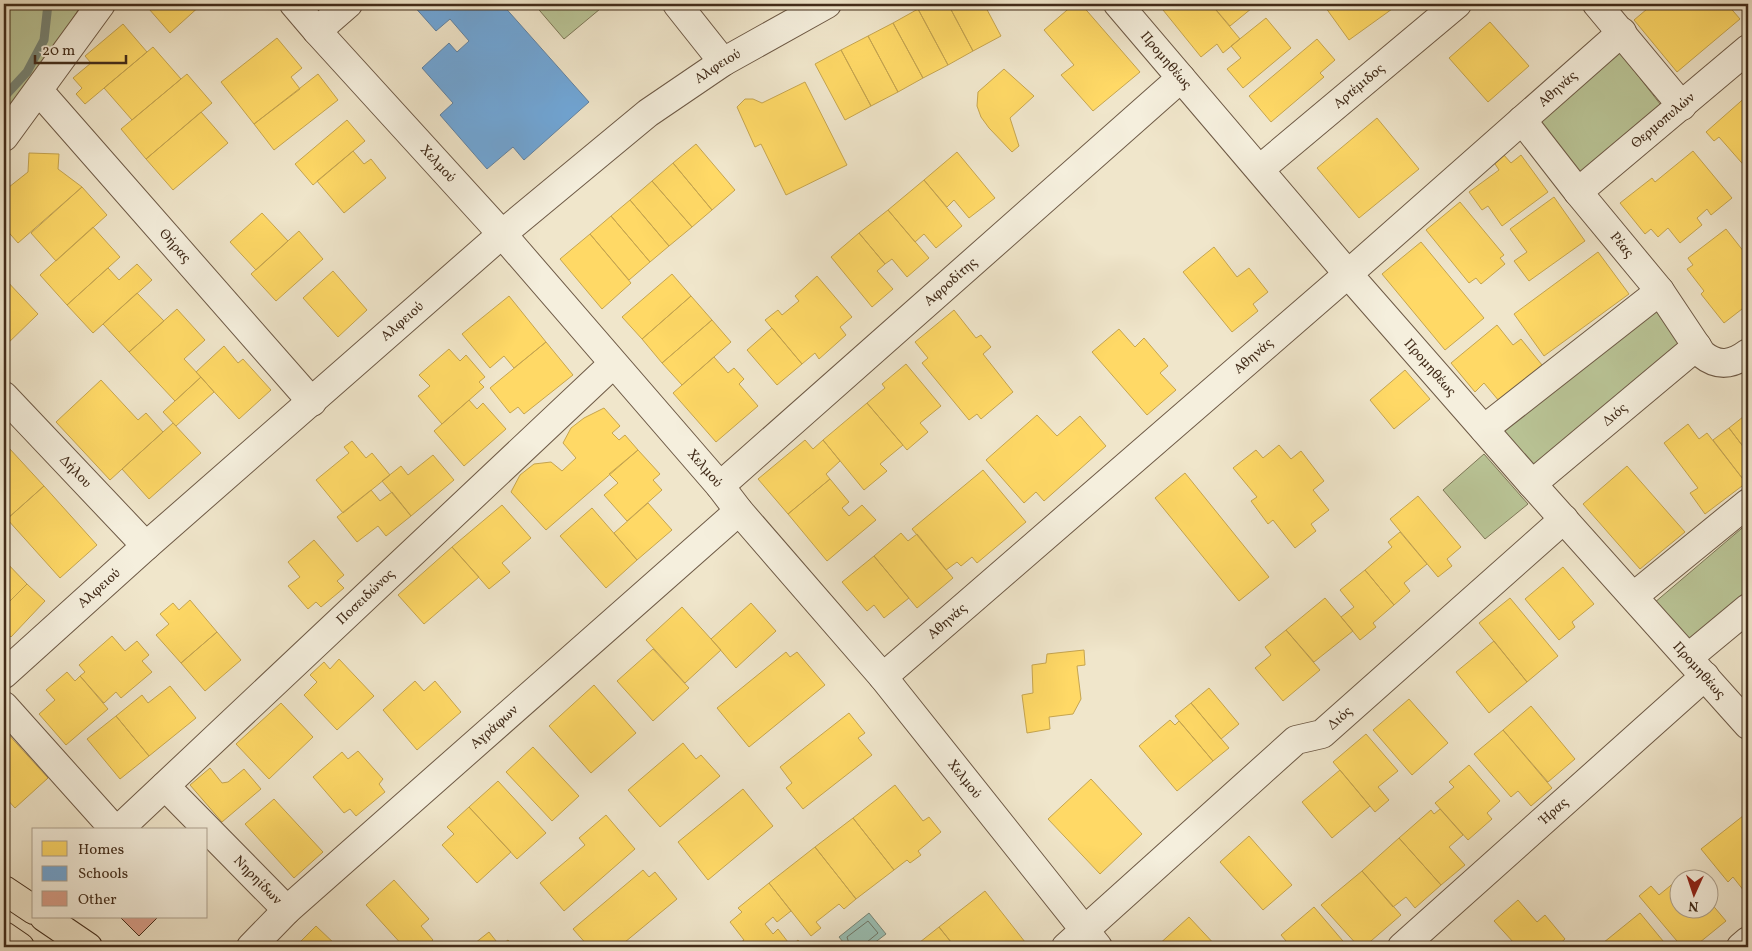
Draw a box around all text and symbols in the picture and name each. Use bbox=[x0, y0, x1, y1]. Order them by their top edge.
street label: Προμηθέως bbox=[1136, 27, 1196, 94]
scale bar bbox=[35, 32, 126, 64]
text: 20 m bbox=[42, 41, 75, 62]
street label: Αλφειού bbox=[691, 44, 744, 88]
street label: Αρτέμιδος bbox=[1329, 59, 1389, 113]
street label: Αθηνάς bbox=[1534, 66, 1581, 111]
street label: Θερμοπυλών bbox=[1627, 88, 1699, 153]
street label: Χελμού bbox=[416, 141, 460, 187]
street label: Θήρας bbox=[155, 225, 195, 267]
street label: Ρέας bbox=[1606, 228, 1638, 262]
street label: Αφροδίτης bbox=[920, 253, 981, 311]
street label: Αλφειού bbox=[377, 297, 428, 346]
street label: Αθηνάς bbox=[1230, 334, 1277, 378]
street label: Προμηθέως bbox=[1399, 335, 1460, 400]
street label: Διός bbox=[1598, 399, 1631, 431]
street label: Χελμού bbox=[683, 445, 727, 492]
street label: Δήλου bbox=[55, 451, 96, 492]
street label: Αλφειού bbox=[73, 564, 125, 613]
street label: Ποσειδώνος bbox=[332, 565, 399, 629]
street label: Αθηνάς bbox=[924, 599, 971, 644]
street label: Προμηθέως bbox=[1668, 637, 1730, 703]
street label: Αγράφων bbox=[466, 701, 522, 753]
street label: Διός bbox=[1323, 702, 1356, 734]
street label: Χελμού bbox=[943, 756, 986, 803]
street label: Ήρας bbox=[1534, 793, 1572, 830]
legend bbox=[32, 828, 208, 918]
text: Homes bbox=[78, 840, 124, 861]
street label: Νηρηίδων bbox=[229, 851, 286, 909]
text: Schools bbox=[78, 864, 128, 885]
north arrow bbox=[1670, 868, 1720, 918]
text: Other bbox=[78, 890, 117, 911]
text: N bbox=[1688, 896, 1699, 915]

